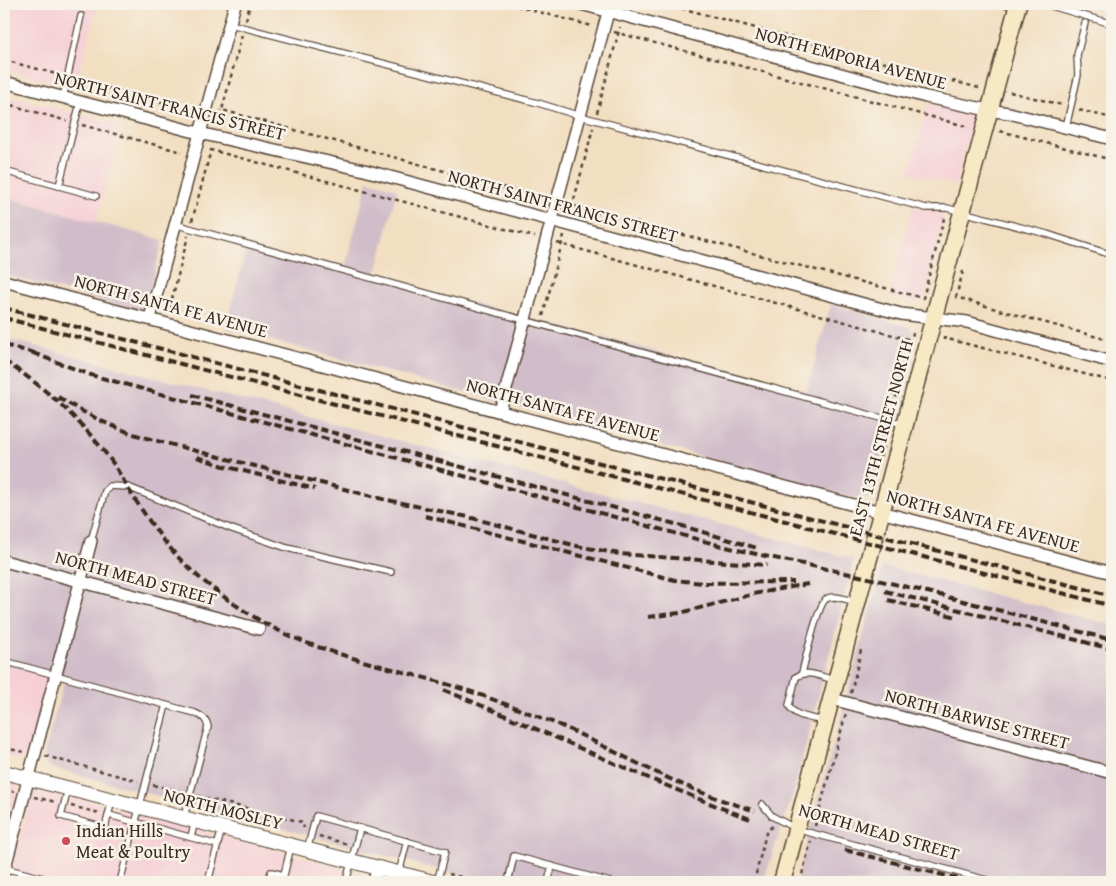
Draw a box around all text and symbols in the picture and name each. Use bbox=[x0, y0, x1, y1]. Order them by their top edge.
street label: NORTH EMPORIA AVENUE bbox=[752, 19, 950, 96]
street label: NORTH SAINT FRANCIS STREET bbox=[52, 64, 288, 147]
street label: NORTH SAINT FRANCIS STREET bbox=[445, 162, 681, 249]
street label: NORTH SANTA FE AVENUE bbox=[71, 267, 271, 344]
street label: EAST 13TH STREET NORTH bbox=[841, 337, 920, 539]
street label: NORTH SANTA FE AVENUE bbox=[463, 371, 663, 448]
street label: NORTH SANTA FE AVENUE bbox=[883, 482, 1083, 559]
street label: NORTH MEAD STREET bbox=[53, 543, 220, 612]
street label: NORTH BARWISE STREET bbox=[882, 681, 1072, 756]
street label: NORTH MOSLEY bbox=[161, 781, 286, 836]
street label: NORTH MEAD STREET bbox=[796, 796, 963, 867]
place label: Indian Hills Meat & Poultry bbox=[76, 817, 191, 865]
marker: Indian Hills Meat & Poultry bbox=[60, 835, 72, 847]

